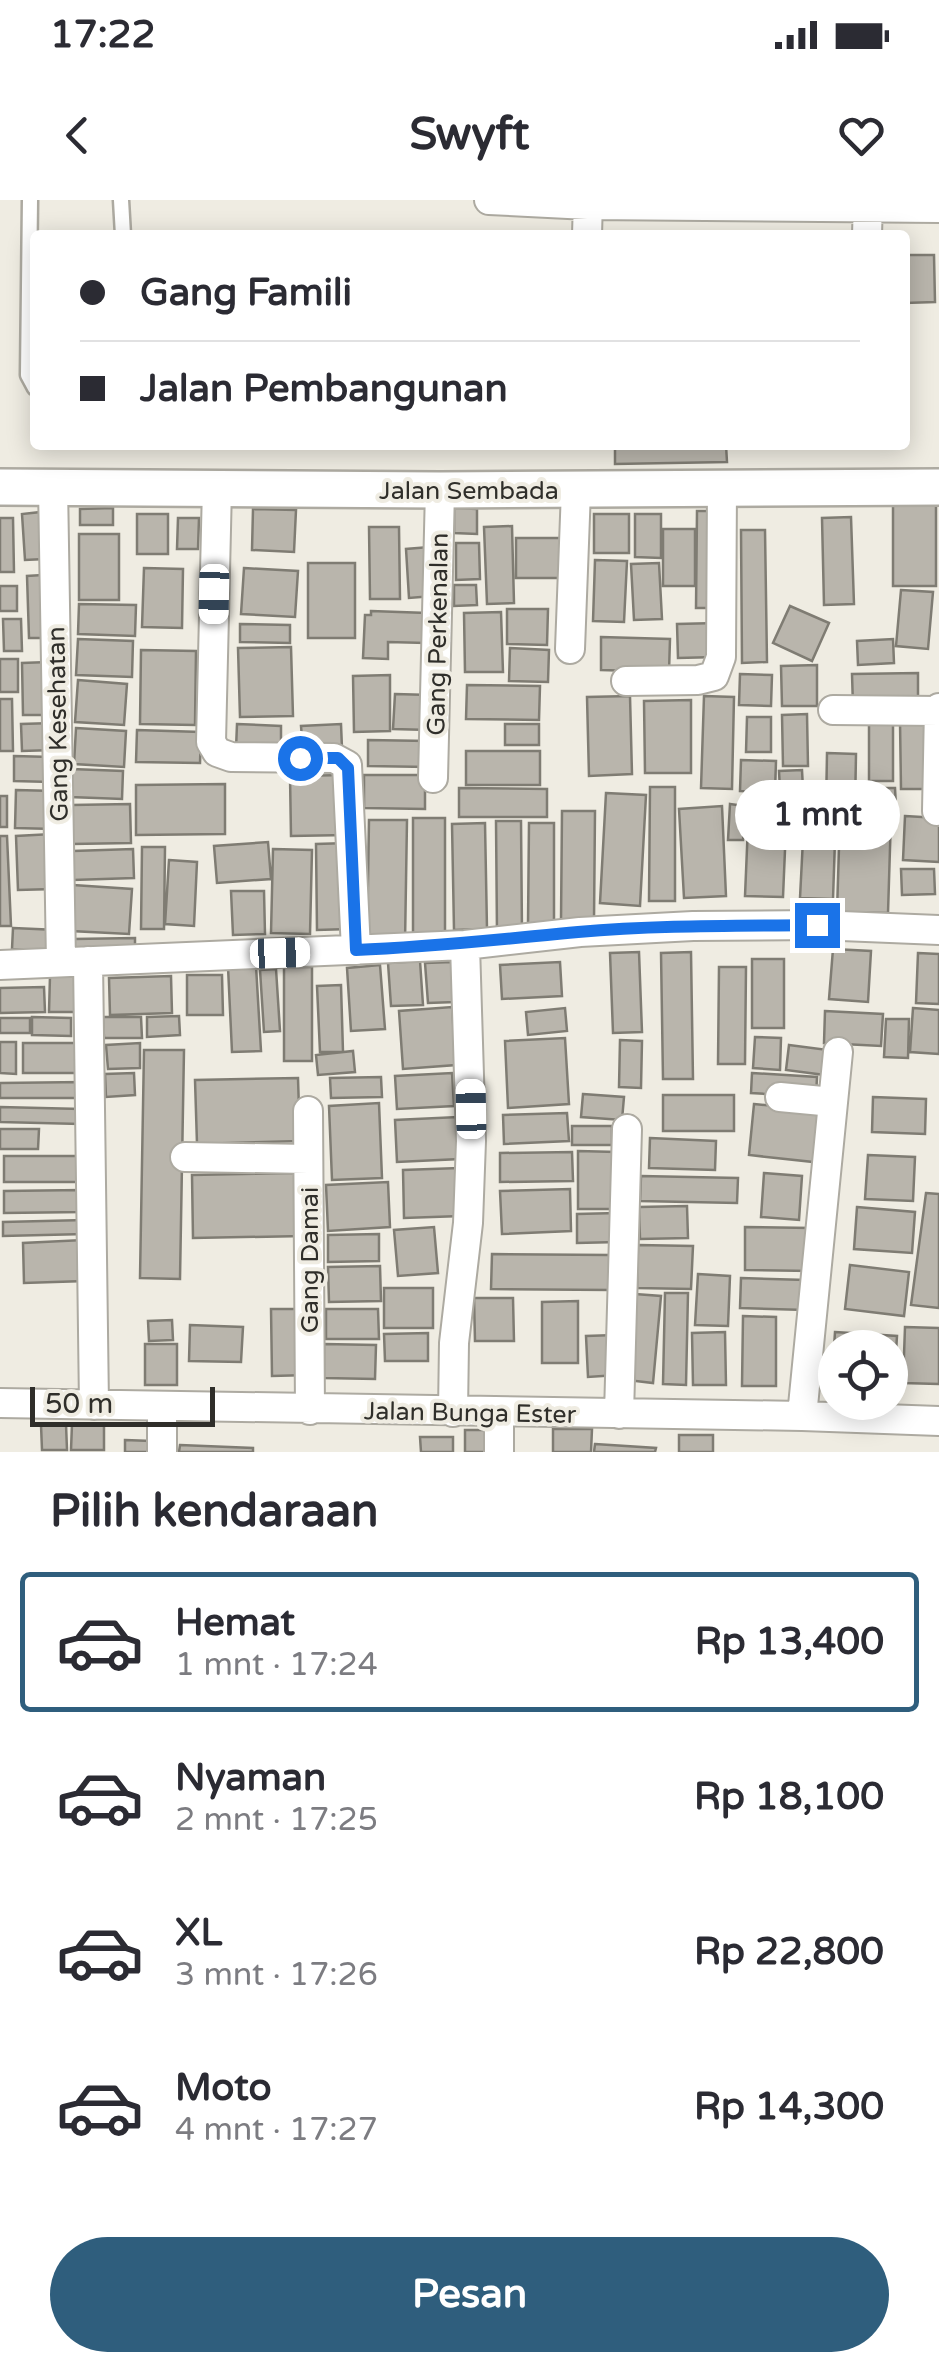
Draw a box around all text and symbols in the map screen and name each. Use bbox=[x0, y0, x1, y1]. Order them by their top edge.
text: 17:22 bbox=[50, 12, 155, 58]
icon: back bbox=[50, 108, 105, 163]
text: Swyft bbox=[409, 108, 530, 162]
icon: heart bbox=[834, 108, 889, 163]
text: Gang Famili bbox=[140, 270, 352, 316]
text: Jalan Pembangunan bbox=[140, 366, 508, 412]
street label: Jalan Sembada bbox=[379, 476, 559, 506]
street label: Gang Perkenalan bbox=[421, 532, 455, 736]
car bbox=[198, 564, 230, 624]
street label: Gang Kesehatan bbox=[41, 626, 75, 822]
route start bbox=[278, 736, 323, 781]
callout: 1 mnt bbox=[734, 780, 900, 850]
text: 1 mnt bbox=[773, 796, 862, 834]
route end bbox=[795, 903, 840, 948]
car bbox=[249, 937, 311, 969]
car bbox=[455, 1079, 487, 1139]
street label: Gang Damai bbox=[295, 1187, 325, 1333]
map controls bbox=[818, 1330, 908, 1420]
button: locate bbox=[818, 1330, 908, 1420]
scale bar bbox=[30, 1382, 215, 1426]
text: 50 m bbox=[45, 1387, 113, 1421]
street label: Jalan Bunga Ester bbox=[364, 1396, 577, 1430]
text: Pilih kendaraan bbox=[50, 1485, 379, 1539]
icon: car bbox=[55, 1597, 145, 1687]
text: Hemat bbox=[175, 1600, 295, 1646]
text: Rp 13,400 bbox=[695, 1619, 884, 1665]
text: 1 mnt · 17:24 bbox=[175, 1646, 378, 1684]
icon: car bbox=[55, 1752, 145, 1842]
text: Nyaman bbox=[175, 1755, 326, 1801]
text: Rp 18,100 bbox=[694, 1774, 884, 1820]
text: 2 mnt · 17:25 bbox=[175, 1801, 378, 1839]
icon: car bbox=[55, 1907, 145, 1997]
text: XL bbox=[175, 1910, 222, 1956]
text: Rp 22,800 bbox=[694, 1929, 884, 1975]
text: 3 mnt · 17:26 bbox=[175, 1956, 378, 1994]
icon: car bbox=[55, 2062, 145, 2152]
text: Moto bbox=[175, 2065, 271, 2111]
text: Rp 14,300 bbox=[694, 2084, 884, 2130]
text: 4 mnt · 17:27 bbox=[175, 2111, 378, 2149]
button: Pesan bbox=[50, 2237, 889, 2352]

